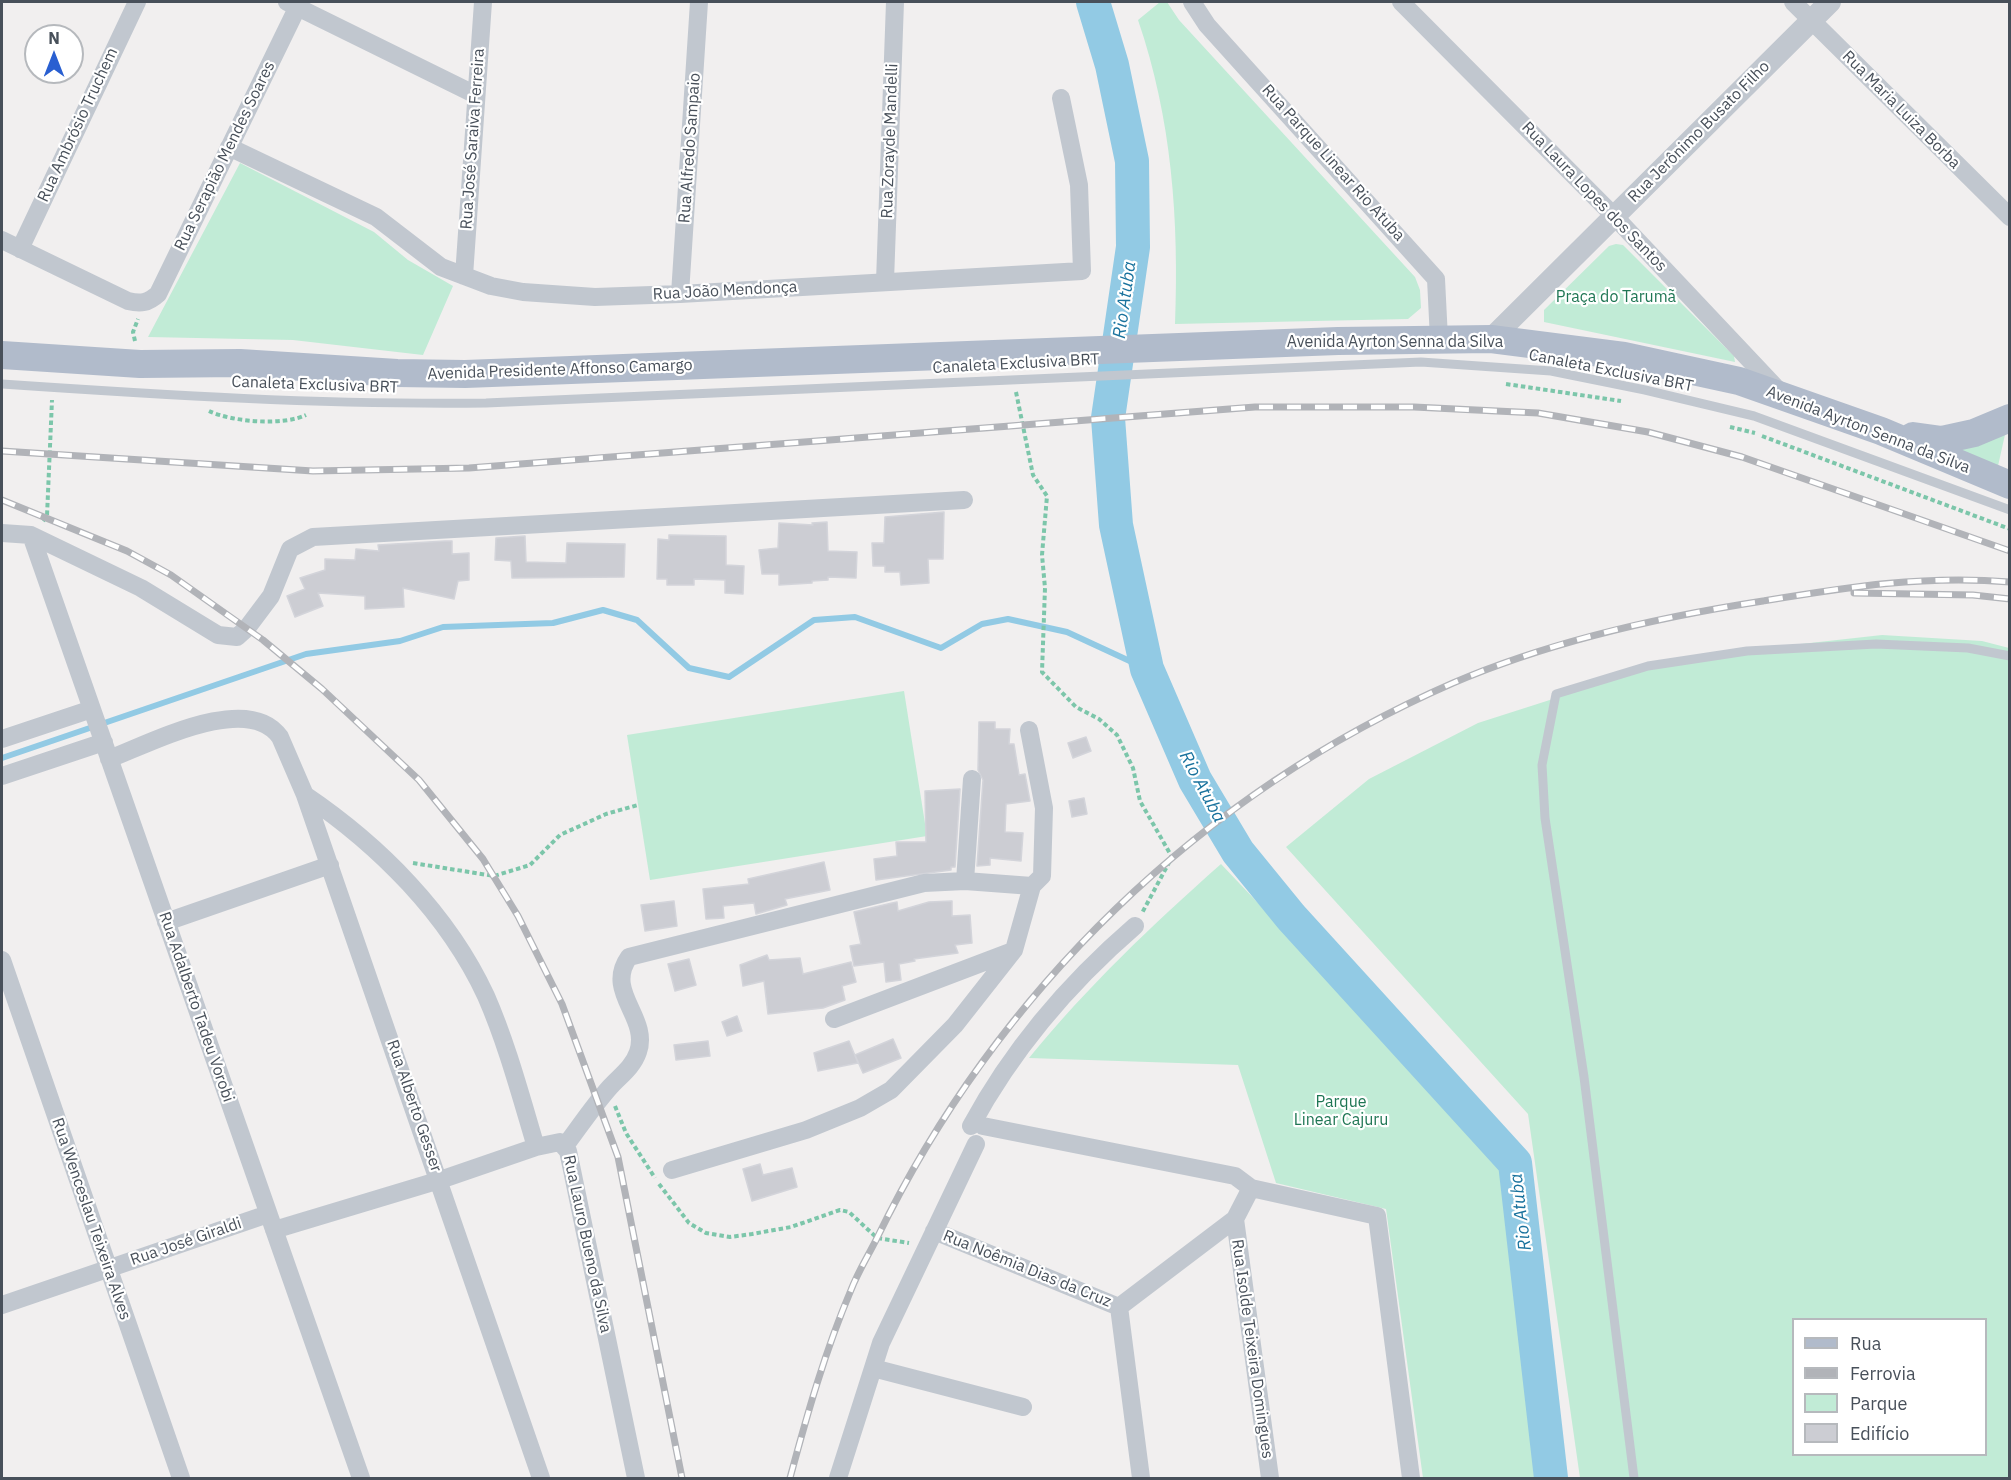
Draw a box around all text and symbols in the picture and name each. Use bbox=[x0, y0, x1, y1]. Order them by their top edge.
north arrow bbox=[24, 24, 84, 84]
text: N bbox=[48, 28, 60, 48]
street label: Rua Ambrósio Truchem bbox=[34, 45, 122, 205]
street label: Rua Maria Luiza Borba bbox=[1838, 47, 1964, 173]
street label: Rua José Saraiva Ferreira bbox=[457, 48, 489, 230]
street label: Rua Jerônimo Busato Filho bbox=[1624, 57, 1774, 207]
street label: Rua Serapião Mendes Soares bbox=[171, 58, 279, 254]
street label: Rua Zorayde Mandelli bbox=[878, 63, 902, 219]
street label: Rua Alfredo Sampaio bbox=[675, 72, 705, 224]
street label: Rua Parque Linear Rio Atuba bbox=[1258, 81, 1408, 245]
street label: Rua Laura Lopes dos Santos bbox=[1517, 118, 1671, 276]
water label: Rio Atuba bbox=[1109, 260, 1141, 340]
street label: Rua João Mendonça bbox=[652, 278, 798, 304]
park label: Praça do Tarumã bbox=[1556, 287, 1676, 307]
street label: Avenida Ayrton Senna da Silva bbox=[1287, 332, 1503, 352]
street label: Canaleta Exclusiva BRT bbox=[1527, 346, 1695, 396]
street label: Canaleta Exclusiva BRT bbox=[932, 350, 1100, 378]
street label: Avenida Presidente Affonso Camargo bbox=[427, 356, 693, 384]
street label: Canaleta Exclusiva BRT bbox=[231, 372, 399, 398]
street label: Avenida Ayrton Senna da Silva bbox=[1764, 382, 1972, 478]
water label: Rio Atuba bbox=[1174, 748, 1230, 826]
street label: Rua Adalberto Tadeu Vorobi bbox=[154, 909, 238, 1105]
street label: Rua Alberto Gesser bbox=[382, 1037, 446, 1175]
park label: Parque Linear Cajuru bbox=[1294, 1092, 1388, 1130]
street label: Rua Wenceslau Teixeira Alves bbox=[47, 1115, 135, 1323]
street label: Rua Lauro Bueno da Silva bbox=[559, 1153, 615, 1335]
water label: Rio Atuba bbox=[1506, 1172, 1536, 1252]
street label: Rua José Giraldi bbox=[128, 1214, 244, 1270]
street label: Rua Noêmia Dias da Cruz bbox=[940, 1226, 1114, 1312]
street label: Rua Isolde Teixeira Domingues bbox=[1227, 1238, 1277, 1460]
legend bbox=[1792, 1318, 1987, 1456]
text: Rua bbox=[1850, 1332, 1881, 1355]
text: Ferrovia bbox=[1850, 1362, 1916, 1385]
text: Parque bbox=[1850, 1392, 1907, 1415]
text: Edifício bbox=[1850, 1422, 1909, 1445]

